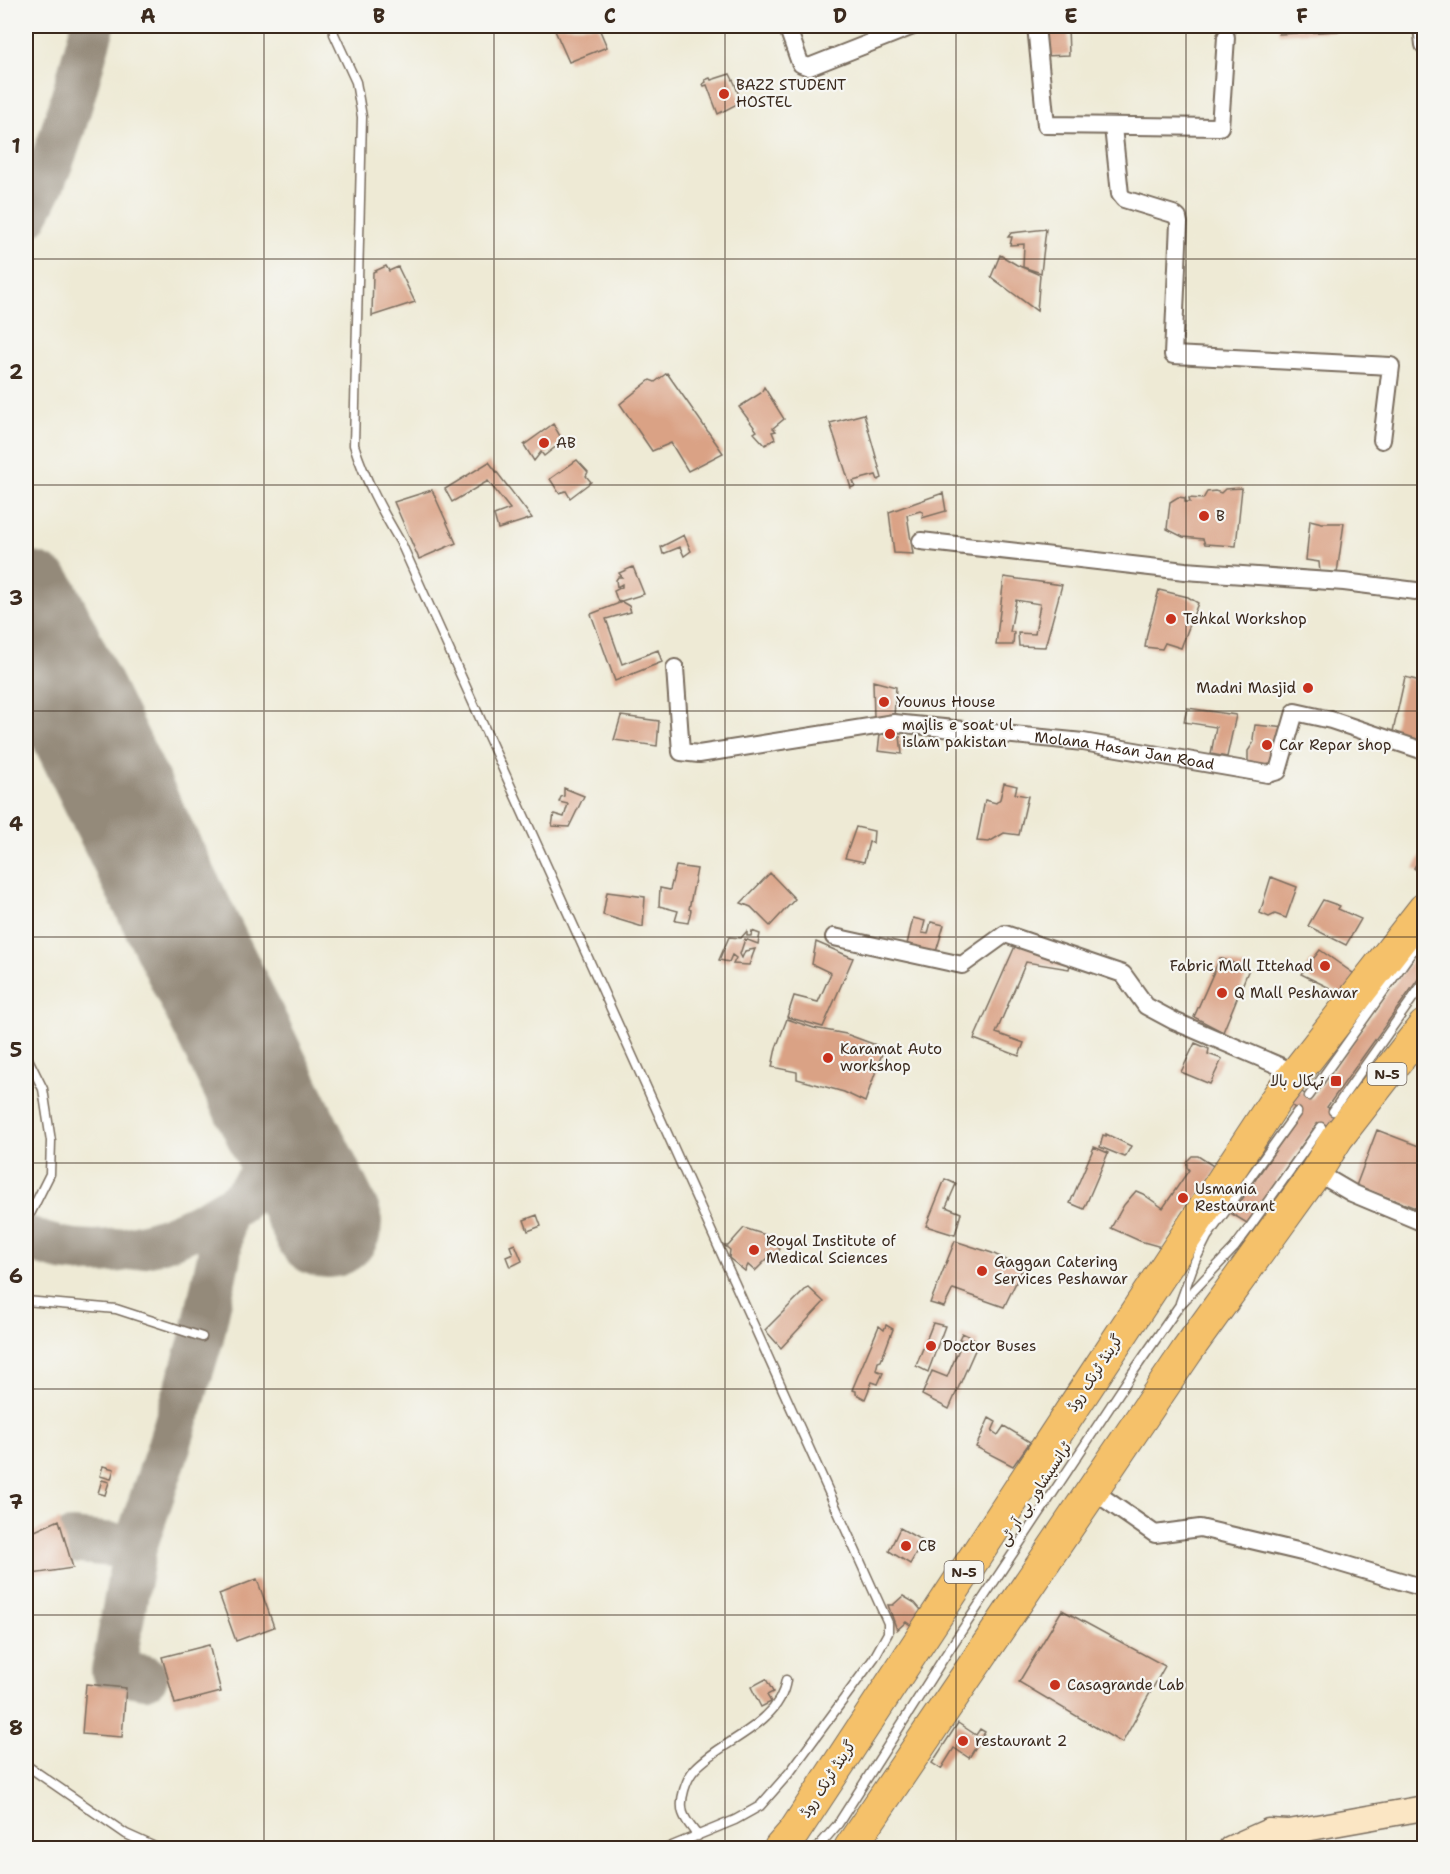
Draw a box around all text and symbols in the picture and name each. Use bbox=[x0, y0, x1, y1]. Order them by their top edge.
text: A bbox=[140, 3, 156, 29]
text: B bbox=[373, 3, 385, 29]
text: C bbox=[604, 3, 616, 29]
text: D bbox=[833, 3, 847, 29]
text: E bbox=[1064, 3, 1078, 29]
text: F bbox=[1296, 3, 1308, 29]
place label: BAZZ STUDENT HOSTEL bbox=[736, 75, 846, 112]
marker: BAZZ STUDENT HOSTEL bbox=[717, 87, 731, 101]
text: 1 bbox=[11, 133, 21, 159]
text: 2 bbox=[9, 359, 23, 385]
place label: AB bbox=[556, 433, 576, 453]
marker: AB bbox=[537, 436, 551, 450]
place label: B bbox=[1216, 506, 1225, 526]
marker: B bbox=[1197, 509, 1211, 523]
text: 3 bbox=[9, 585, 23, 611]
place label: Tehkal Workshop bbox=[1183, 609, 1307, 629]
marker: Tehkal Workshop bbox=[1164, 612, 1178, 626]
place label: Madni Masjid bbox=[1196, 678, 1296, 698]
marker: Madni Masjid bbox=[1301, 681, 1315, 695]
place label: Younus House bbox=[896, 692, 995, 712]
marker: Younus House bbox=[877, 695, 891, 709]
place label: majlis e soat ul islam pakistan bbox=[902, 715, 1013, 752]
marker: majlis e soat ul islam pakistan bbox=[883, 727, 897, 741]
street label: Molana Hasan Jan Road bbox=[1034, 727, 1217, 775]
place label: Car Repar shop bbox=[1279, 735, 1391, 755]
marker: Car Repar shop bbox=[1260, 738, 1274, 752]
text: 4 bbox=[9, 811, 23, 837]
place label: Fabric Mall Ittehad bbox=[1170, 956, 1313, 976]
marker: Fabric Mall Ittehad bbox=[1318, 959, 1332, 973]
place label: Q Mall Peshawar bbox=[1234, 983, 1358, 1003]
marker: Q Mall Peshawar bbox=[1215, 986, 1229, 1000]
text: 5 bbox=[10, 1037, 22, 1063]
place label: Karamat Auto workshop bbox=[840, 1039, 942, 1076]
marker: Karamat Auto workshop bbox=[821, 1051, 835, 1065]
road number: N-5 bbox=[1368, 1063, 1406, 1085]
place label: تہکال بالا bbox=[1270, 1071, 1325, 1091]
marker: تہکال بالا bbox=[1329, 1074, 1343, 1088]
place label: Usmania Restaurant bbox=[1195, 1179, 1275, 1216]
marker: Usmania Restaurant bbox=[1176, 1191, 1190, 1205]
place label: Royal Institute of Medical Sciences bbox=[766, 1231, 896, 1268]
marker: Royal Institute of Medical Sciences bbox=[747, 1243, 761, 1257]
place label: Gaggan Catering Services Peshawar bbox=[994, 1252, 1128, 1289]
text: 6 bbox=[9, 1263, 23, 1289]
marker: Gaggan Catering Services Peshawar bbox=[975, 1264, 989, 1278]
street label: گرینڈ ٹرنک روڈ bbox=[1063, 1330, 1127, 1416]
place label: Doctor Buses bbox=[943, 1336, 1036, 1356]
marker: Doctor Buses bbox=[924, 1339, 938, 1353]
street label: ٹرانسپشاور بی آر ٹی bbox=[994, 1438, 1076, 1550]
text: 7 bbox=[9, 1489, 23, 1515]
place label: CB bbox=[918, 1536, 936, 1556]
marker: CB bbox=[899, 1539, 913, 1553]
road number: N-5 bbox=[944, 1561, 984, 1583]
place label: Casagrande Lab bbox=[1067, 1675, 1184, 1695]
marker: Casagrande Lab bbox=[1048, 1678, 1062, 1692]
text: 8 bbox=[9, 1715, 23, 1741]
place label: restaurant 2 bbox=[975, 1731, 1067, 1751]
marker: restaurant 2 bbox=[956, 1734, 970, 1748]
street label: گرینڈ ٹرنک روڈ bbox=[796, 1736, 860, 1822]

